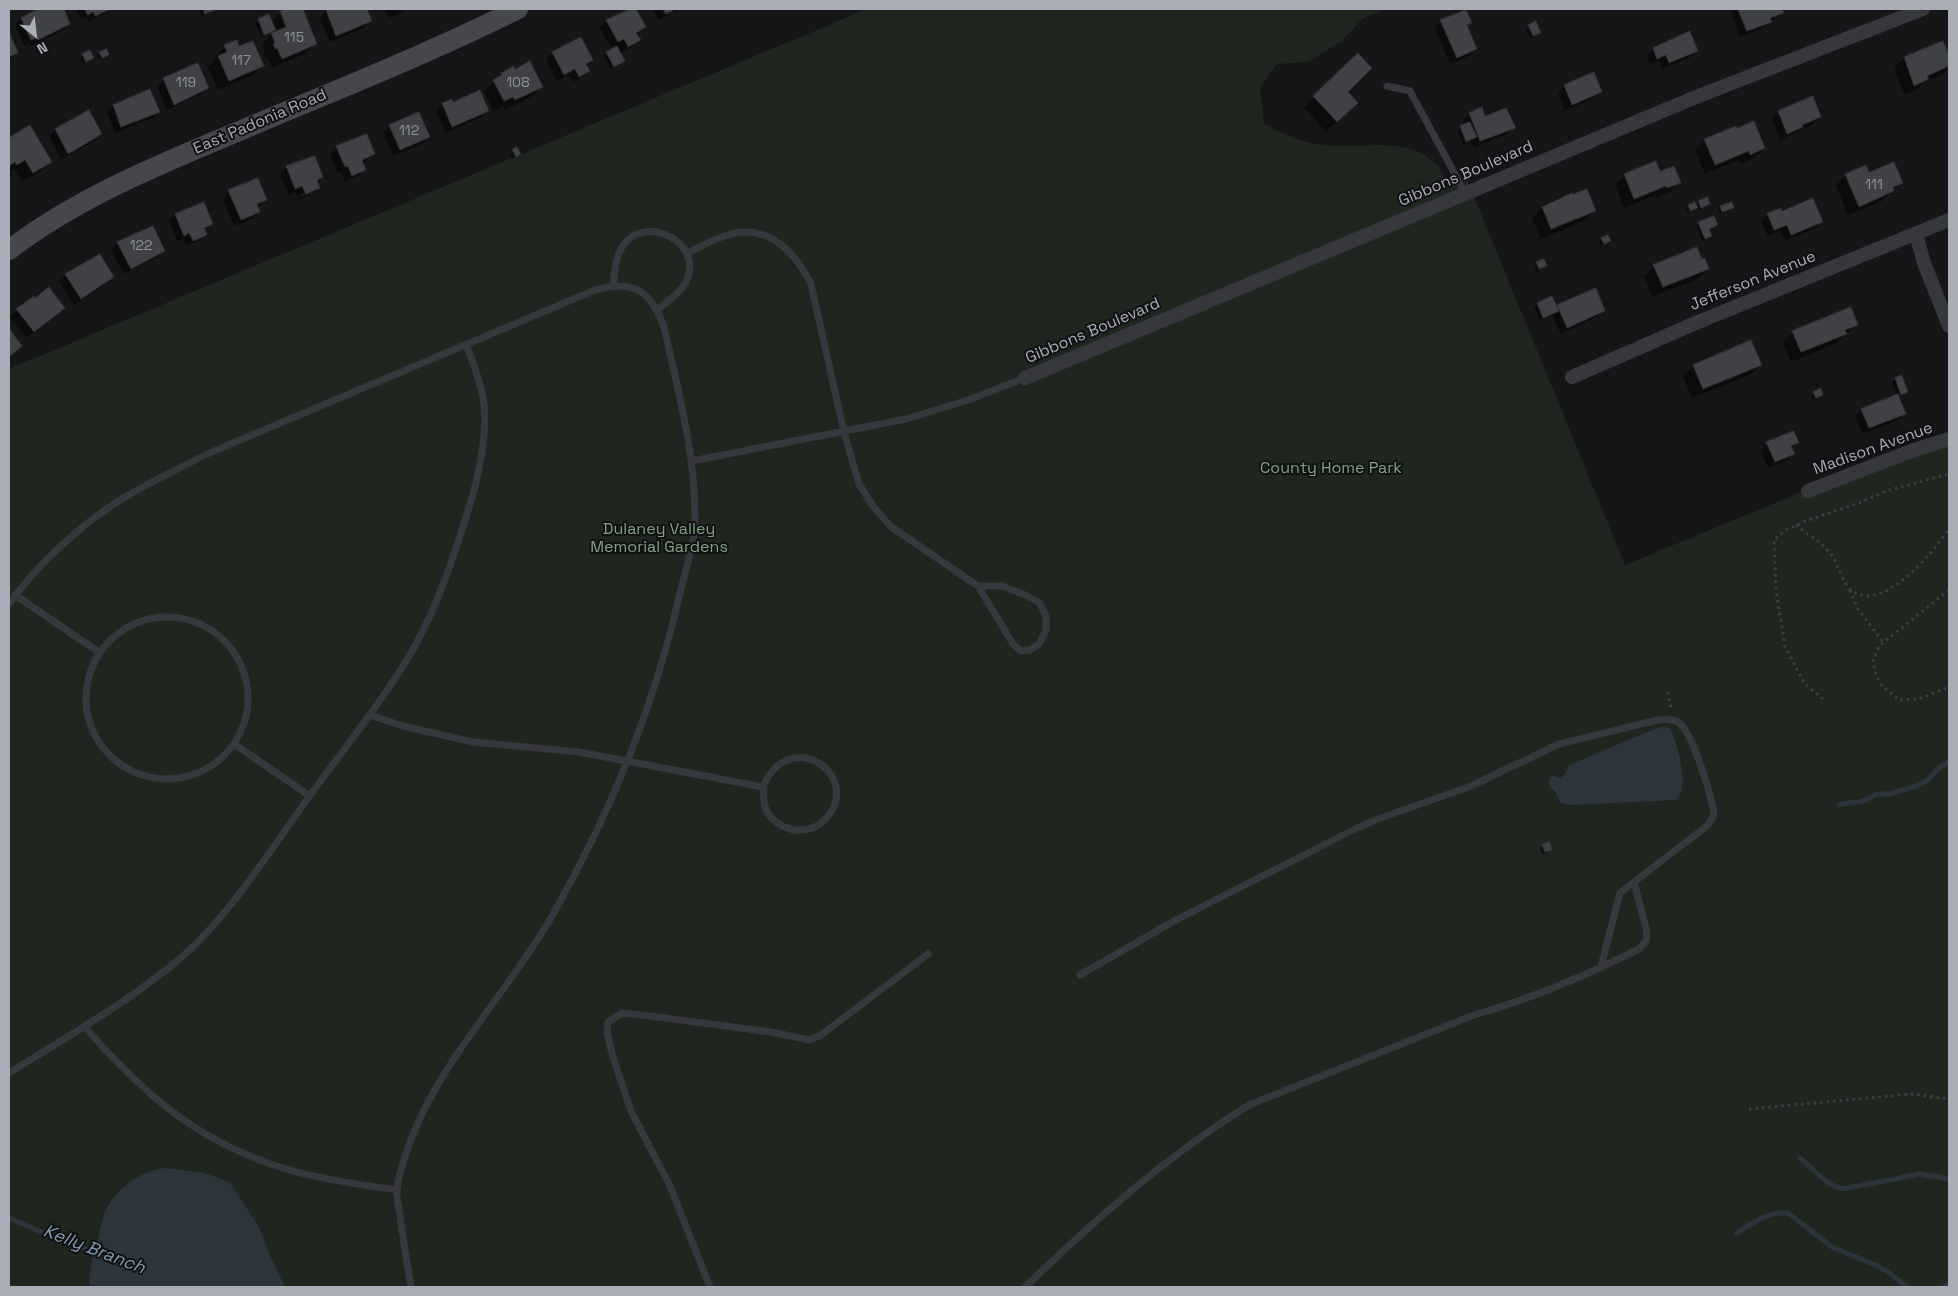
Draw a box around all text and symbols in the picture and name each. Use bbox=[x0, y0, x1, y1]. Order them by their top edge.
north arrow bbox=[10, 10, 60, 60]
house number: 115 bbox=[284, 30, 304, 46]
text: N bbox=[34, 38, 51, 58]
house number: 117 bbox=[231, 53, 251, 69]
house number: 119 bbox=[176, 75, 196, 91]
house number: 108 bbox=[506, 75, 530, 91]
street label: East Padonia Road bbox=[191, 85, 329, 159]
house number: 112 bbox=[399, 123, 419, 139]
street label: Gibbons Boulevard bbox=[1396, 137, 1536, 211]
house number: 111 bbox=[1865, 177, 1883, 193]
house number: 122 bbox=[130, 238, 152, 254]
street label: Jefferson Avenue bbox=[1687, 247, 1819, 315]
street label: Gibbons Boulevard bbox=[1023, 294, 1163, 368]
street label: Madison Avenue bbox=[1811, 418, 1935, 480]
park label: County Home Park bbox=[1260, 459, 1402, 479]
park label: Dulaney Valley Memorial Gardens bbox=[590, 520, 728, 558]
water label: Kelly Branch bbox=[40, 1221, 148, 1279]

